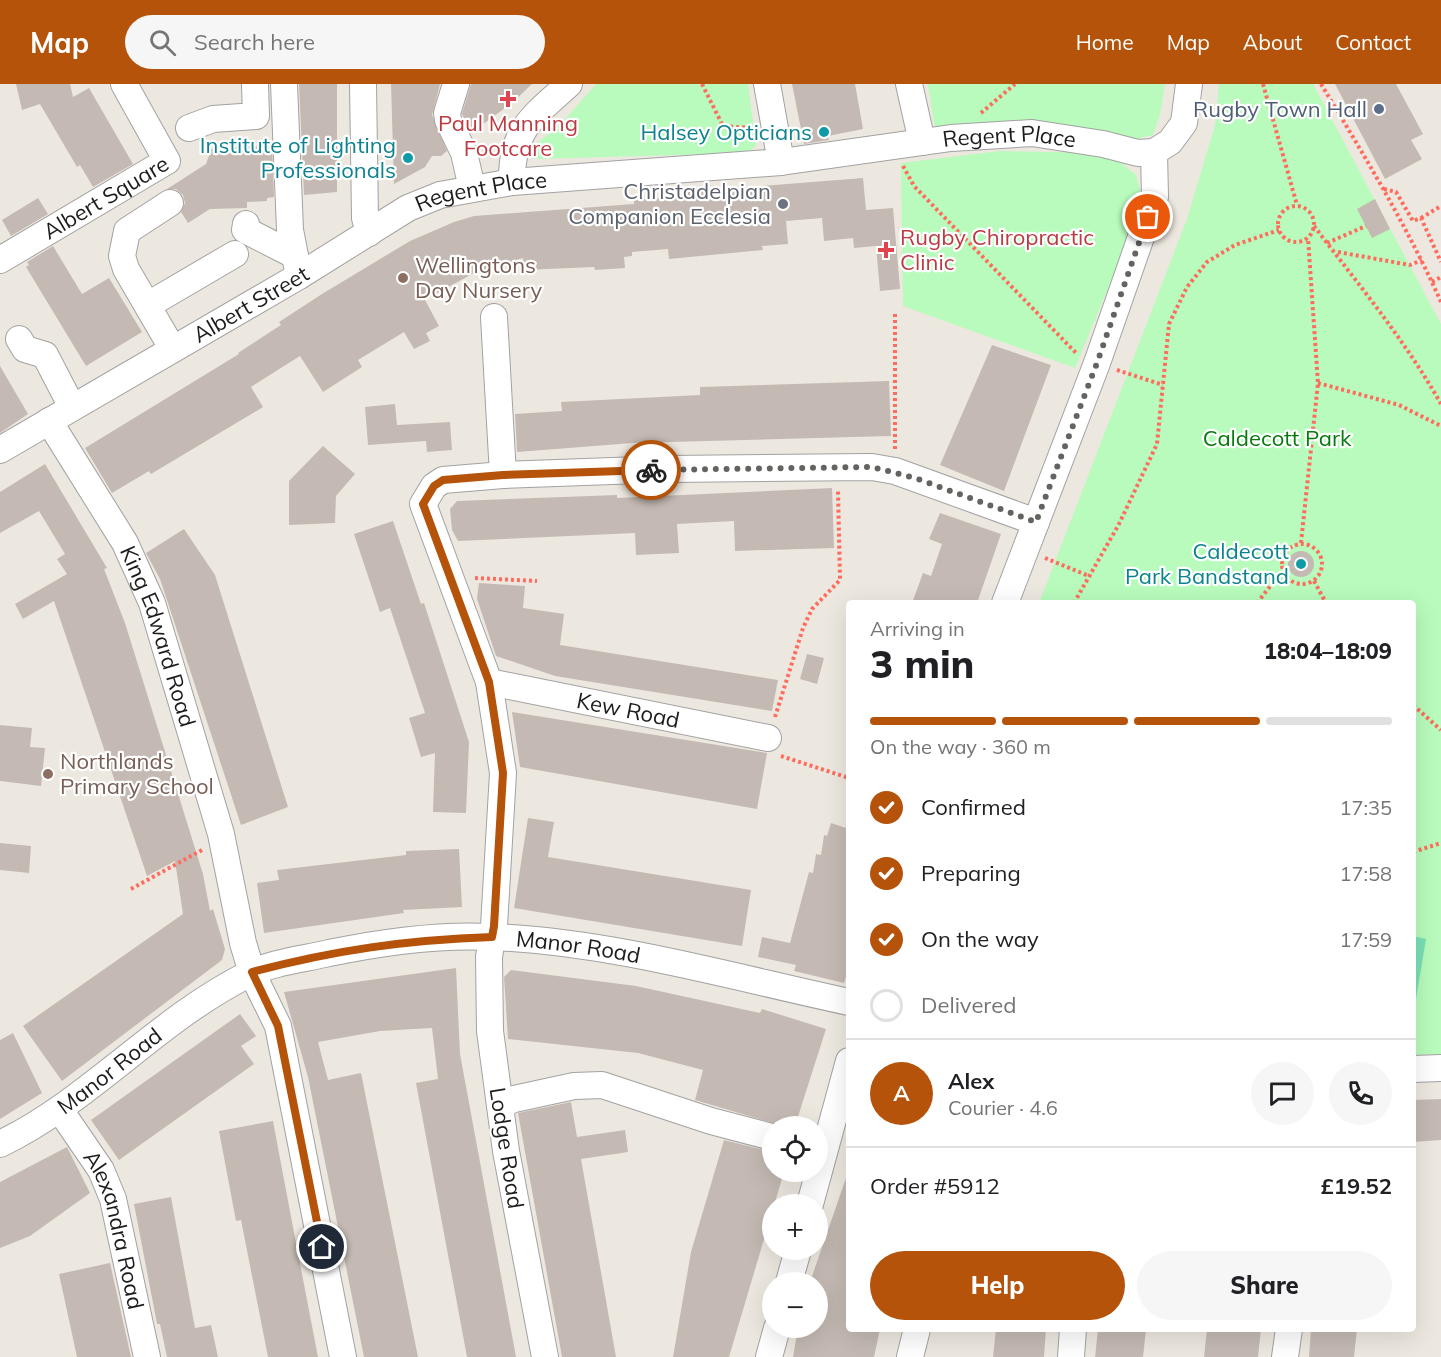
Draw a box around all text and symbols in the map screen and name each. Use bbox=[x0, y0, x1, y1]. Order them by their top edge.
search box bbox=[125, 15, 545, 69]
text: Map bbox=[30, 25, 89, 60]
icon: search bbox=[146, 26, 179, 59]
text: Search here bbox=[194, 28, 315, 56]
text: Home bbox=[1076, 29, 1134, 55]
text: Map bbox=[1167, 29, 1210, 55]
text: About bbox=[1243, 29, 1302, 55]
text: Contact bbox=[1335, 29, 1411, 55]
marker: Paul Manning Footcare bbox=[499, 90, 517, 108]
place label: Rugby Town Hall bbox=[1193, 95, 1367, 123]
marker: Rugby Town Hall bbox=[1372, 102, 1386, 116]
place label: Paul Manning Footcare bbox=[438, 109, 578, 162]
place label: Halsey Opticians bbox=[640, 118, 812, 146]
street label: Regent Place bbox=[941, 119, 1078, 154]
marker: Halsey Opticians bbox=[817, 125, 831, 139]
place label: Institute of Lighting Professionals bbox=[200, 131, 396, 184]
street label: Albert Square bbox=[38, 149, 174, 245]
marker: Institute of Lighting Professionals bbox=[401, 151, 415, 165]
street label: Regent Place bbox=[411, 165, 548, 218]
place label: Christadelpian Companion Ecclesia bbox=[568, 177, 771, 230]
pin bbox=[1122, 191, 1173, 242]
marker: Christadelpian Companion Ecclesia bbox=[776, 197, 790, 211]
icon: bag bbox=[1131, 200, 1164, 233]
place label: Rugby Chiropractic Clinic bbox=[900, 223, 1094, 276]
marker: Rugby Chiropractic Clinic bbox=[877, 241, 895, 259]
place label: Wellingtons Day Nursery bbox=[415, 251, 542, 304]
street label: Albert Street bbox=[188, 259, 314, 349]
marker: Wellingtons Day Nursery bbox=[396, 271, 410, 285]
park label: Caldecott Park bbox=[1203, 424, 1352, 452]
courier bbox=[621, 440, 681, 500]
icon: bike bbox=[635, 454, 668, 487]
place label: Caldecott Park Bandstand bbox=[1125, 537, 1289, 590]
street label: King Edward Road bbox=[114, 541, 202, 730]
marker: Caldecott Park Bandstand bbox=[1294, 557, 1308, 571]
text: Arriving in bbox=[870, 616, 965, 641]
text: 18:04–18:09 bbox=[1264, 637, 1392, 665]
text: 3 min bbox=[870, 639, 975, 688]
street label: Kew Road bbox=[574, 686, 682, 734]
text: On the way · 360 m bbox=[870, 734, 1051, 759]
place label: Northlands Primary School bbox=[60, 747, 214, 800]
marker: Northlands Primary School bbox=[41, 767, 55, 781]
icon: check bbox=[870, 791, 903, 824]
text: Confirmed bbox=[921, 793, 1026, 821]
text: 17:35 bbox=[1339, 795, 1392, 820]
icon: check bbox=[870, 857, 903, 890]
text: Preparing bbox=[921, 859, 1021, 887]
text: 17:58 bbox=[1339, 861, 1392, 886]
icon: check bbox=[870, 923, 903, 956]
street label: Manor Road bbox=[515, 924, 643, 969]
text: On the way bbox=[921, 925, 1039, 953]
text: 17:59 bbox=[1339, 927, 1392, 952]
text: Delivered bbox=[921, 991, 1016, 1019]
street label: Manor Road bbox=[52, 1021, 167, 1120]
button: chat bbox=[1251, 1062, 1314, 1125]
button: phone bbox=[1329, 1062, 1392, 1125]
text: Alex bbox=[948, 1067, 994, 1095]
text: A bbox=[893, 1079, 910, 1107]
street label: Lodge Road bbox=[484, 1085, 530, 1211]
text: Courier · 4.6 bbox=[948, 1095, 1058, 1120]
map controls bbox=[762, 1116, 828, 1338]
button: locate bbox=[762, 1116, 828, 1182]
street label: Alexandra Road bbox=[77, 1145, 150, 1312]
text: Order #5912 bbox=[870, 1172, 1000, 1200]
text: £19.52 bbox=[1321, 1172, 1392, 1200]
button: + bbox=[762, 1194, 828, 1260]
pin bbox=[296, 1221, 347, 1272]
icon: home bbox=[305, 1230, 338, 1263]
button: Help bbox=[870, 1251, 1125, 1320]
button: Share bbox=[1137, 1251, 1392, 1320]
button: − bbox=[762, 1272, 828, 1338]

